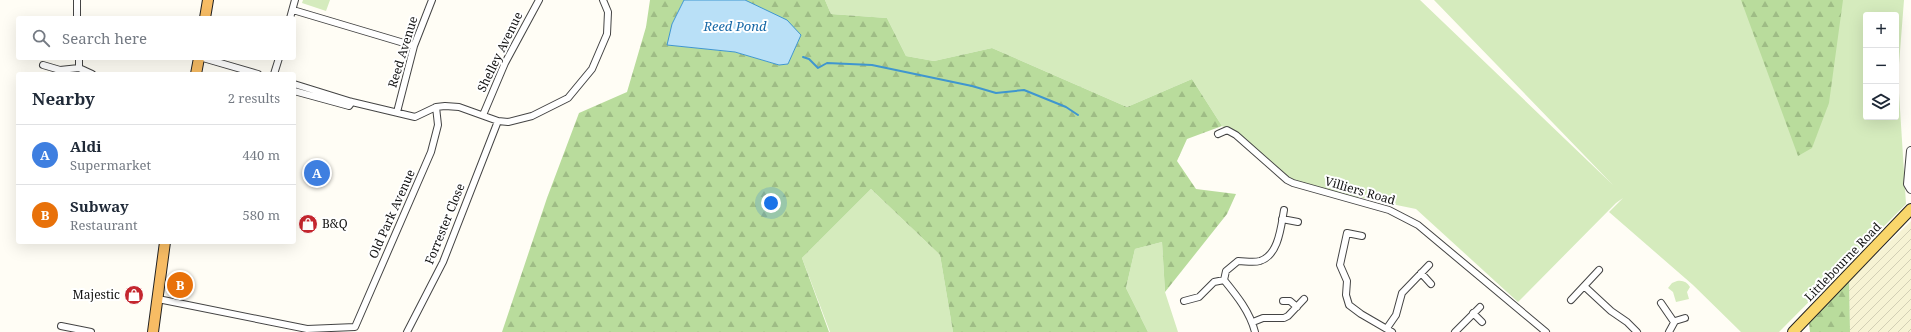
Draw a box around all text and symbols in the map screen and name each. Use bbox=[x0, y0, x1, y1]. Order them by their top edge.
street label: Shelley Avenue bbox=[473, 9, 526, 95]
map controls bbox=[1863, 12, 1899, 120]
button: + bbox=[1863, 12, 1899, 48]
street label: Reed Avenue bbox=[384, 14, 421, 90]
search box bbox=[16, 16, 296, 60]
water label: Reed Pond bbox=[702, 17, 767, 35]
icon: search bbox=[30, 27, 52, 49]
text: Search here bbox=[62, 28, 147, 48]
button: − bbox=[1863, 48, 1899, 84]
button: layers bbox=[1863, 84, 1899, 120]
text: Nearby bbox=[32, 87, 95, 110]
text: 2 results bbox=[228, 89, 280, 107]
text: Aldi bbox=[70, 136, 102, 156]
text: A bbox=[40, 146, 50, 164]
text: 440 m bbox=[243, 146, 280, 164]
text: Supermarket bbox=[70, 156, 151, 174]
pin: A bbox=[304, 158, 330, 188]
street label: Old Park Avenue bbox=[364, 167, 419, 261]
street label: Villiers Road bbox=[1323, 172, 1398, 209]
street label: Forrester Close bbox=[421, 181, 469, 267]
your location bbox=[761, 193, 781, 213]
text: Subway bbox=[70, 196, 129, 216]
text: B bbox=[41, 206, 49, 224]
text: 580 m bbox=[243, 206, 280, 224]
shop icon: B&Q bbox=[297, 213, 319, 235]
place label: B&Q bbox=[322, 215, 348, 232]
text: Restaurant bbox=[70, 216, 138, 234]
street label: Littlebourne Road bbox=[1801, 218, 1885, 305]
pin: B bbox=[167, 270, 193, 300]
shop icon: Majestic bbox=[123, 284, 145, 306]
place label: Majestic bbox=[73, 286, 120, 303]

